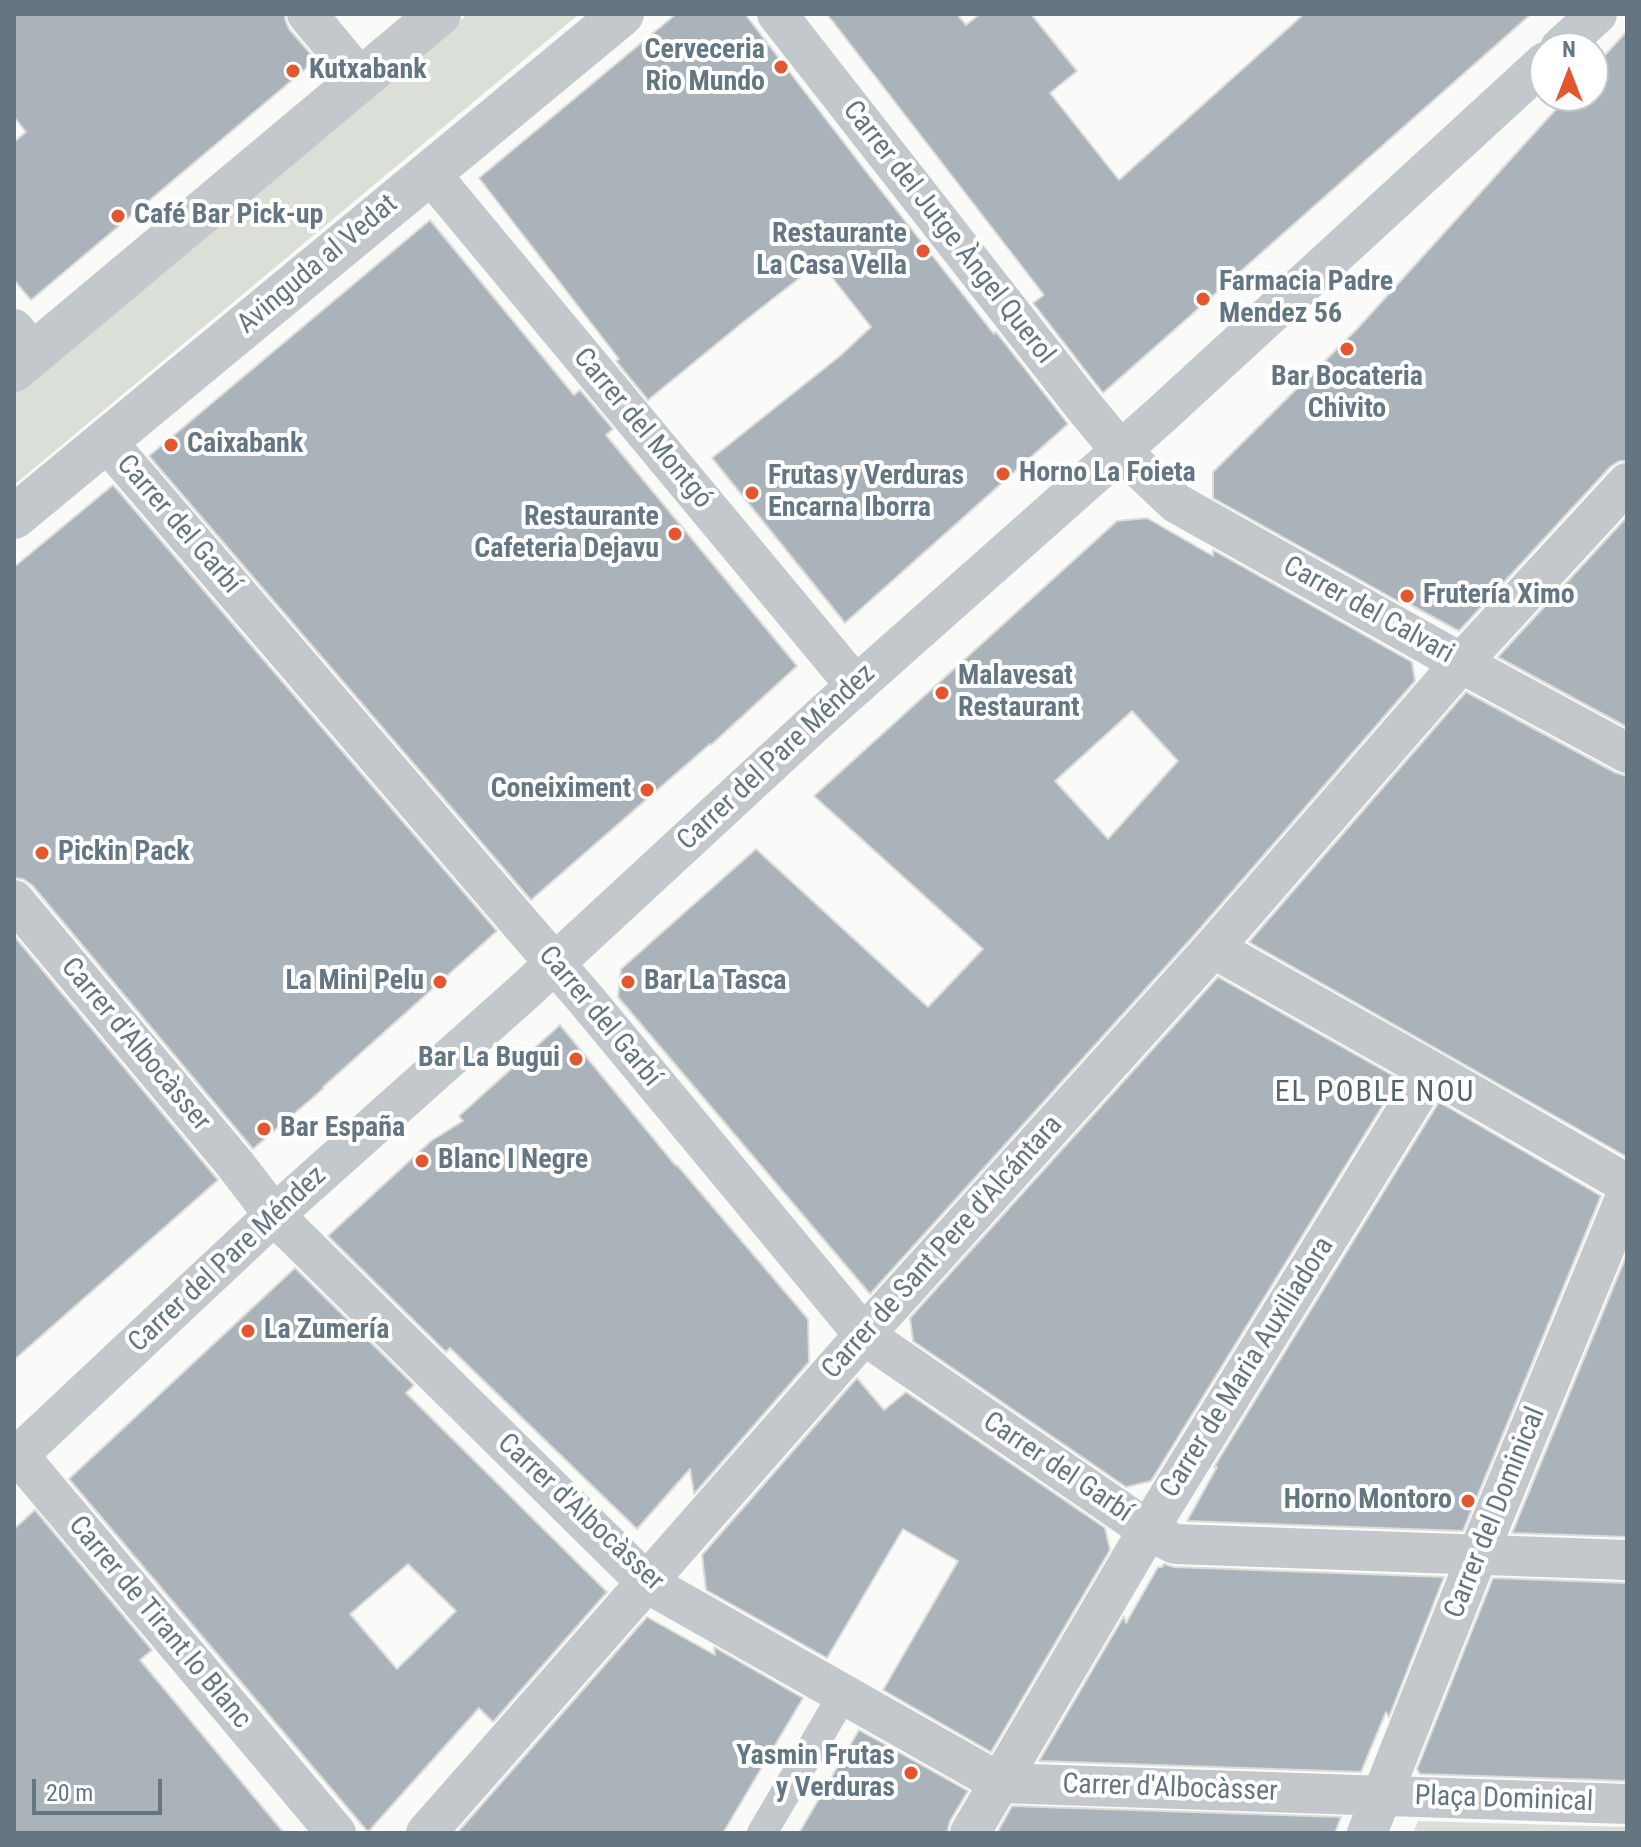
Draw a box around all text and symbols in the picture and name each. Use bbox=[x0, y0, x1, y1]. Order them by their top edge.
north arrow bbox=[1529, 32, 1609, 112]
place label: Cerveceria Rio Mundo bbox=[645, 34, 765, 100]
text: N bbox=[1562, 37, 1576, 62]
place label: Kutxabank bbox=[309, 54, 427, 88]
marker: Cerveceria Rio Mundo bbox=[772, 58, 790, 76]
marker: Kutxabank bbox=[284, 62, 302, 80]
street label: Carrer del Jutge Àngel Querol bbox=[835, 95, 1061, 371]
street label: Avinguda al Vedat bbox=[231, 188, 405, 342]
place label: Café Bar Pick-up bbox=[134, 199, 323, 233]
marker: Café Bar Pick-up bbox=[109, 207, 127, 225]
place label: Restaurante La Casa Vella bbox=[756, 218, 907, 284]
marker: Restaurante La Casa Vella bbox=[914, 242, 932, 260]
place label: Farmacia Padre Mendez 56 bbox=[1219, 266, 1393, 332]
marker: Farmacia Padre Mendez 56 bbox=[1194, 290, 1212, 308]
marker: Bar Bocateria Chivito bbox=[1338, 340, 1356, 358]
street label: Carrer del Montgó bbox=[565, 342, 719, 516]
place label: Bar Bocateria Chivito bbox=[1271, 361, 1423, 427]
place label: Caixabank bbox=[187, 428, 303, 462]
marker: Caixabank bbox=[162, 436, 180, 454]
street label: Carrer del Garbí bbox=[109, 449, 247, 601]
place label: Horno La Foieta bbox=[1019, 457, 1196, 491]
place label: Frutas y Verduras Encarna Iborra bbox=[768, 460, 964, 526]
marker: Horno La Foieta bbox=[994, 465, 1012, 483]
marker: Frutas y Verduras Encarna Iborra bbox=[743, 484, 761, 502]
place label: Restaurante Cafeteria Dejavu bbox=[474, 501, 659, 567]
marker: Restaurante Cafeteria Dejavu bbox=[666, 525, 684, 543]
street label: Carrer del Calvari bbox=[1277, 550, 1459, 672]
place label: Frutería Ximo bbox=[1423, 579, 1575, 613]
marker: Frutería Ximo bbox=[1398, 587, 1416, 605]
street label: Carrer del Pare Méndez bbox=[671, 658, 883, 858]
place label: Malavesat Restaurant bbox=[958, 660, 1080, 726]
marker: Malavesat Restaurant bbox=[933, 684, 951, 702]
place label: Coneiximent bbox=[491, 773, 631, 807]
marker: Coneiximent bbox=[638, 781, 656, 799]
place label: Pickin Pack bbox=[58, 836, 190, 870]
marker: Pickin Pack bbox=[33, 844, 51, 862]
street label: Carrer del Garbí bbox=[531, 940, 667, 1094]
street label: Carrer d'Albocàsser bbox=[53, 952, 217, 1138]
place label: La Mini Pelu bbox=[285, 965, 424, 999]
place label: Bar La Tasca bbox=[644, 965, 787, 999]
marker: La Mini Pelu bbox=[431, 973, 449, 991]
marker: Bar La Tasca bbox=[619, 973, 637, 991]
place label: Bar La Bugui bbox=[418, 1042, 560, 1076]
marker: Bar La Bugui bbox=[567, 1050, 585, 1068]
district label: EL POBLE NOU bbox=[1275, 1075, 1475, 1111]
street label: Carrer de Sant Pere d'Alcántara bbox=[816, 1109, 1070, 1387]
place label: Bar España bbox=[280, 1112, 405, 1146]
marker: Bar España bbox=[255, 1120, 273, 1138]
place label: Blanc I Negre bbox=[438, 1144, 588, 1178]
marker: Blanc I Negre bbox=[413, 1152, 431, 1170]
street label: Carrer del Pare Méndez bbox=[122, 1160, 334, 1360]
street label: Carrer de Maria Auxiliadora bbox=[1154, 1232, 1342, 1504]
place label: La Zumería bbox=[264, 1314, 389, 1348]
marker: La Zumería bbox=[239, 1322, 257, 1340]
street label: Carrer del Dominical bbox=[1438, 1403, 1554, 1623]
street label: Carrer del Garbí bbox=[976, 1406, 1138, 1530]
street label: Carrer d'Albocàsser bbox=[490, 1427, 670, 1599]
place label: Horno Montoro bbox=[1284, 1484, 1452, 1518]
marker: Horno Montoro bbox=[1459, 1492, 1477, 1510]
street label: Carrer de Tirant lo Blanc bbox=[60, 1510, 258, 1736]
place label: Yasmin Frutas y Verduras bbox=[736, 1740, 895, 1806]
scale bar bbox=[36, 1763, 166, 1813]
marker: Yasmin Frutas y Verduras bbox=[902, 1764, 920, 1782]
street label: Carrer d'Albocàsser bbox=[1062, 1768, 1278, 1810]
text: 20 m bbox=[46, 1779, 93, 1807]
street label: Plaça Dominical bbox=[1414, 1780, 1594, 1820]

